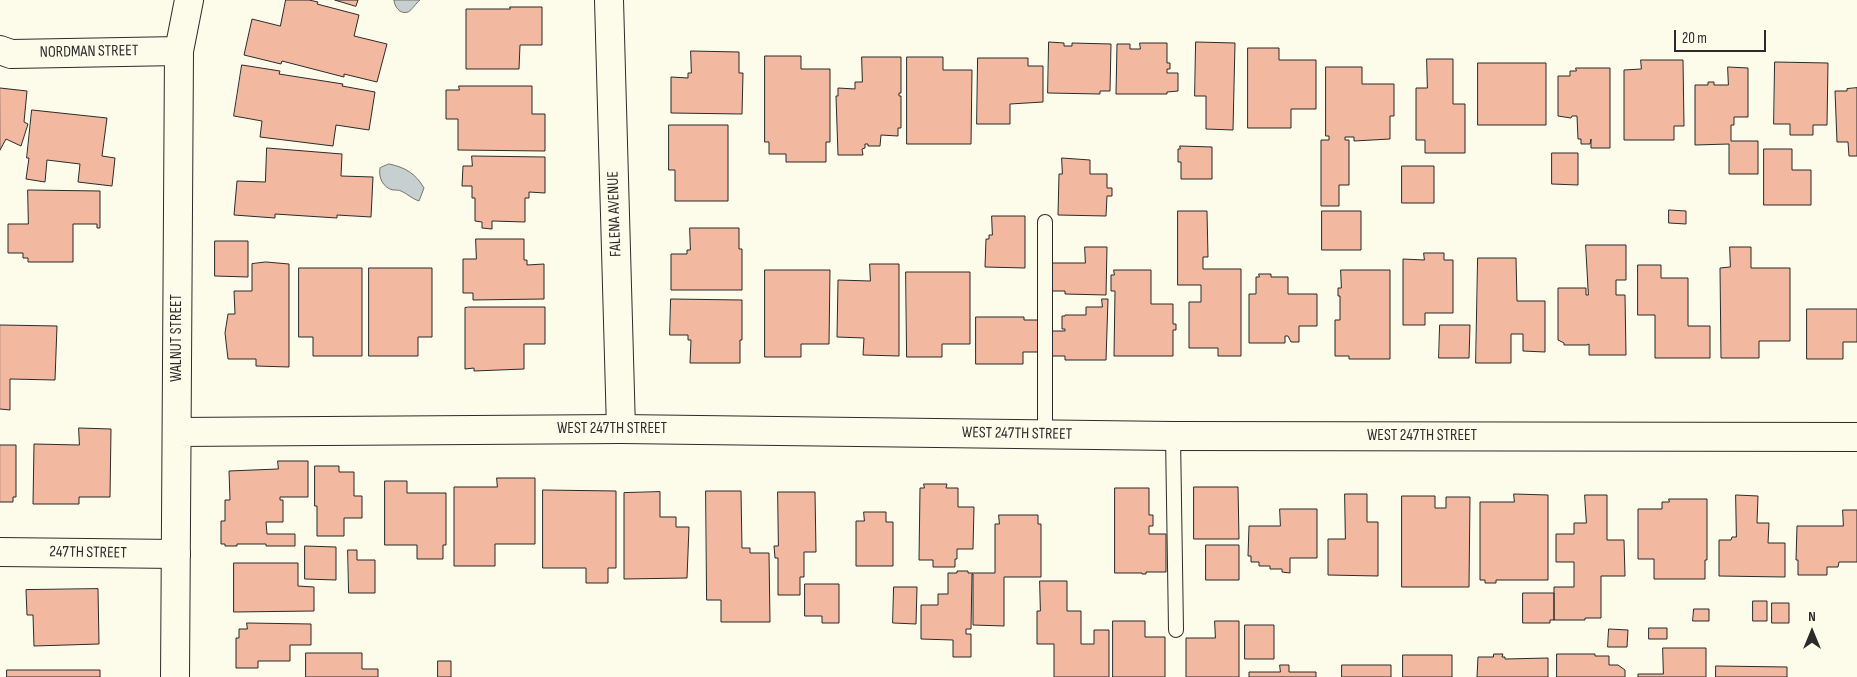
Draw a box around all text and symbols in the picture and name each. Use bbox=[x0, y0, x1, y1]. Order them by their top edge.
scale bar bbox=[1677, 20, 1770, 52]
text: 20 m bbox=[1682, 29, 1707, 48]
street label: NORDMAN STREET bbox=[40, 42, 138, 62]
street label: FALENA AVENUE bbox=[604, 171, 626, 257]
street label: WALNUT STREET bbox=[167, 294, 187, 382]
street label: WEST 247TH STREET bbox=[557, 419, 667, 439]
street label: WEST 247TH STREET bbox=[962, 423, 1072, 445]
street label: WEST 247TH STREET bbox=[1367, 426, 1477, 446]
street label: 247TH STREET bbox=[49, 543, 127, 563]
north arrow bbox=[1787, 607, 1837, 657]
text: N bbox=[1808, 608, 1816, 625]

